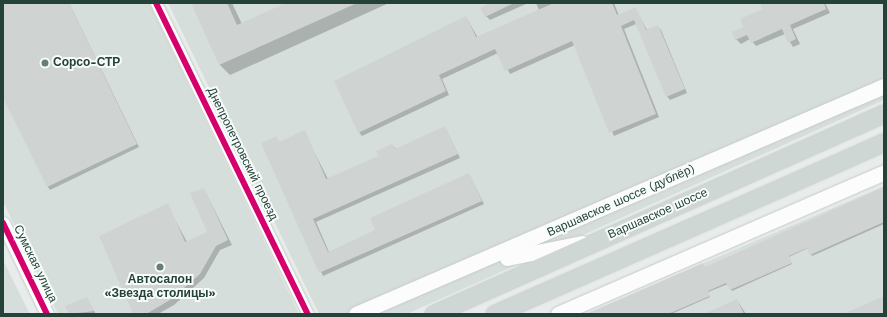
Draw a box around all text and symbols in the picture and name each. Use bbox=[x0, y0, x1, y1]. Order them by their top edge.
place label: Сорсо-СТР bbox=[53, 56, 120, 70]
marker: Сорсо-СТР bbox=[40, 58, 50, 68]
street label: Днепропетровский проезд bbox=[203, 85, 281, 223]
street label: Варшавское шоссе (дублёр) bbox=[545, 162, 697, 240]
street label: Варшавское шоссе bbox=[606, 186, 710, 242]
street label: Сумская улица bbox=[10, 223, 60, 305]
marker: Автосалон «Звезда столицы» bbox=[155, 262, 165, 272]
place label: Автосалон «Звезда столицы» bbox=[104, 273, 216, 301]

